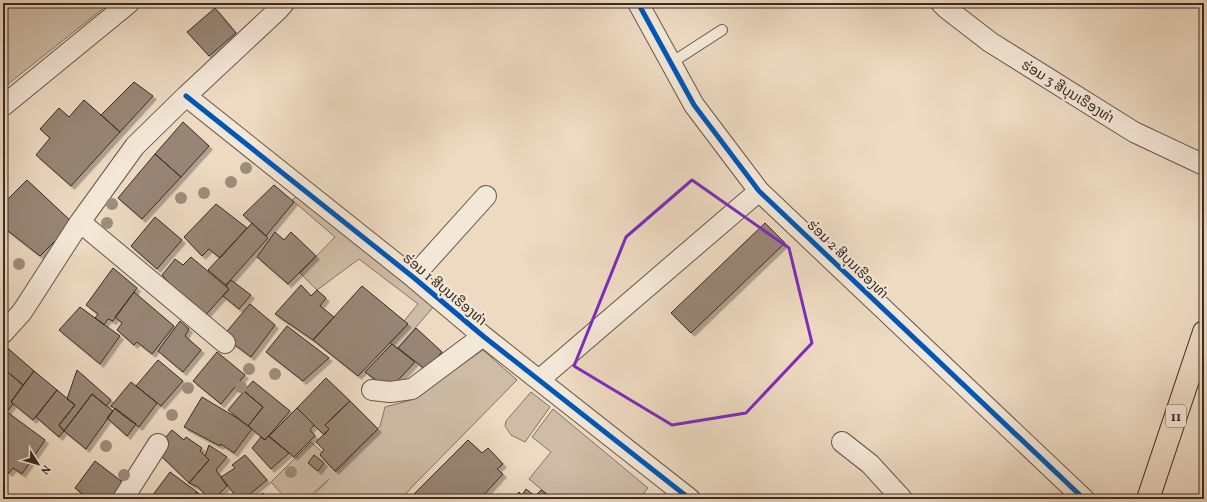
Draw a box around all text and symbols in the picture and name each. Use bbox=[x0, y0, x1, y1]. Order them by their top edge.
street label: ຮ່ອມ 3 ສີບຸນເຮືອງທ່າ bbox=[1017, 56, 1117, 128]
street label: ຮ່ອມ 2 ສີບຸນເຮືອງທ່າ bbox=[802, 216, 892, 304]
street label: ຮ່ອມ 1 ສີບຸນເຮືອງທ່າ bbox=[398, 249, 490, 331]
road number: 11 bbox=[1166, 405, 1186, 427]
north arrow bbox=[18, 444, 58, 484]
text: N bbox=[36, 461, 53, 477]

